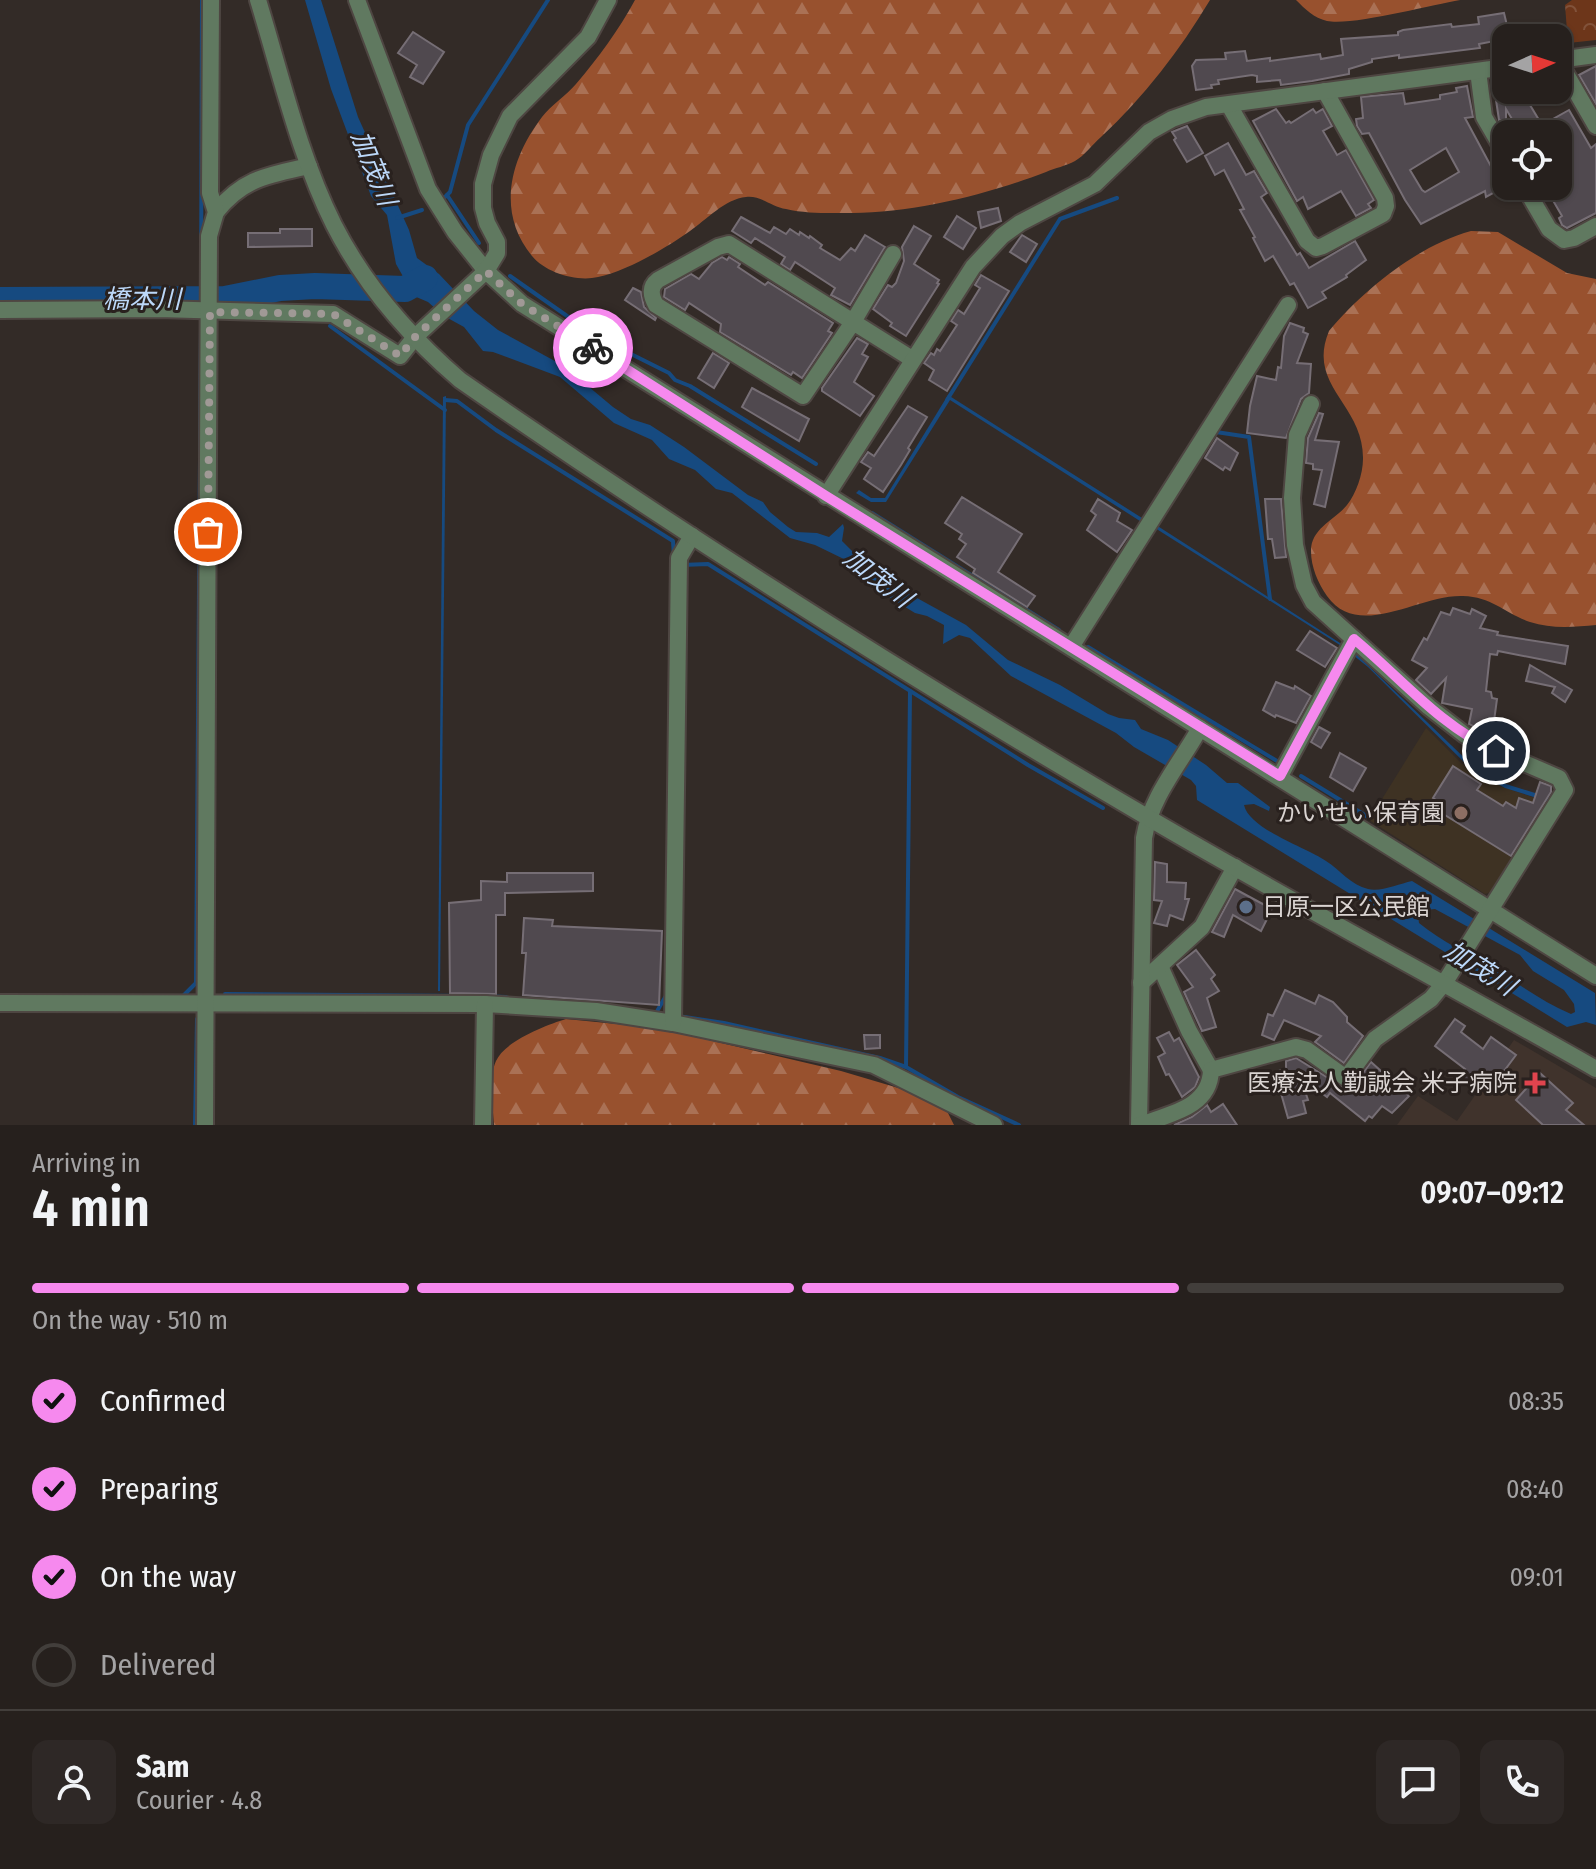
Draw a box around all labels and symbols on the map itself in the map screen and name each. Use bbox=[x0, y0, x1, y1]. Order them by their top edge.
north arrow bbox=[1492, 24, 1572, 104]
water label: 加茂川 bbox=[345, 126, 404, 213]
water label: 橋本川 bbox=[103, 284, 184, 315]
courier bbox=[553, 308, 633, 388]
pin bbox=[174, 498, 242, 566]
water label: 加茂川 bbox=[837, 542, 920, 616]
pin bbox=[1462, 717, 1530, 785]
place label: かいせい保育園 bbox=[1277, 799, 1445, 827]
marker: かいせい保育園 bbox=[1452, 804, 1470, 822]
place label: 日原一区公民館 bbox=[1262, 893, 1430, 921]
marker: 日原一区公民館 bbox=[1237, 898, 1255, 916]
water label: 加茂川 bbox=[1438, 935, 1524, 1004]
place label: 医療法人勤誠会 米子病院 bbox=[1247, 1069, 1517, 1097]
marker: 医療法人勤誠会 米子病院 bbox=[1524, 1072, 1546, 1094]

